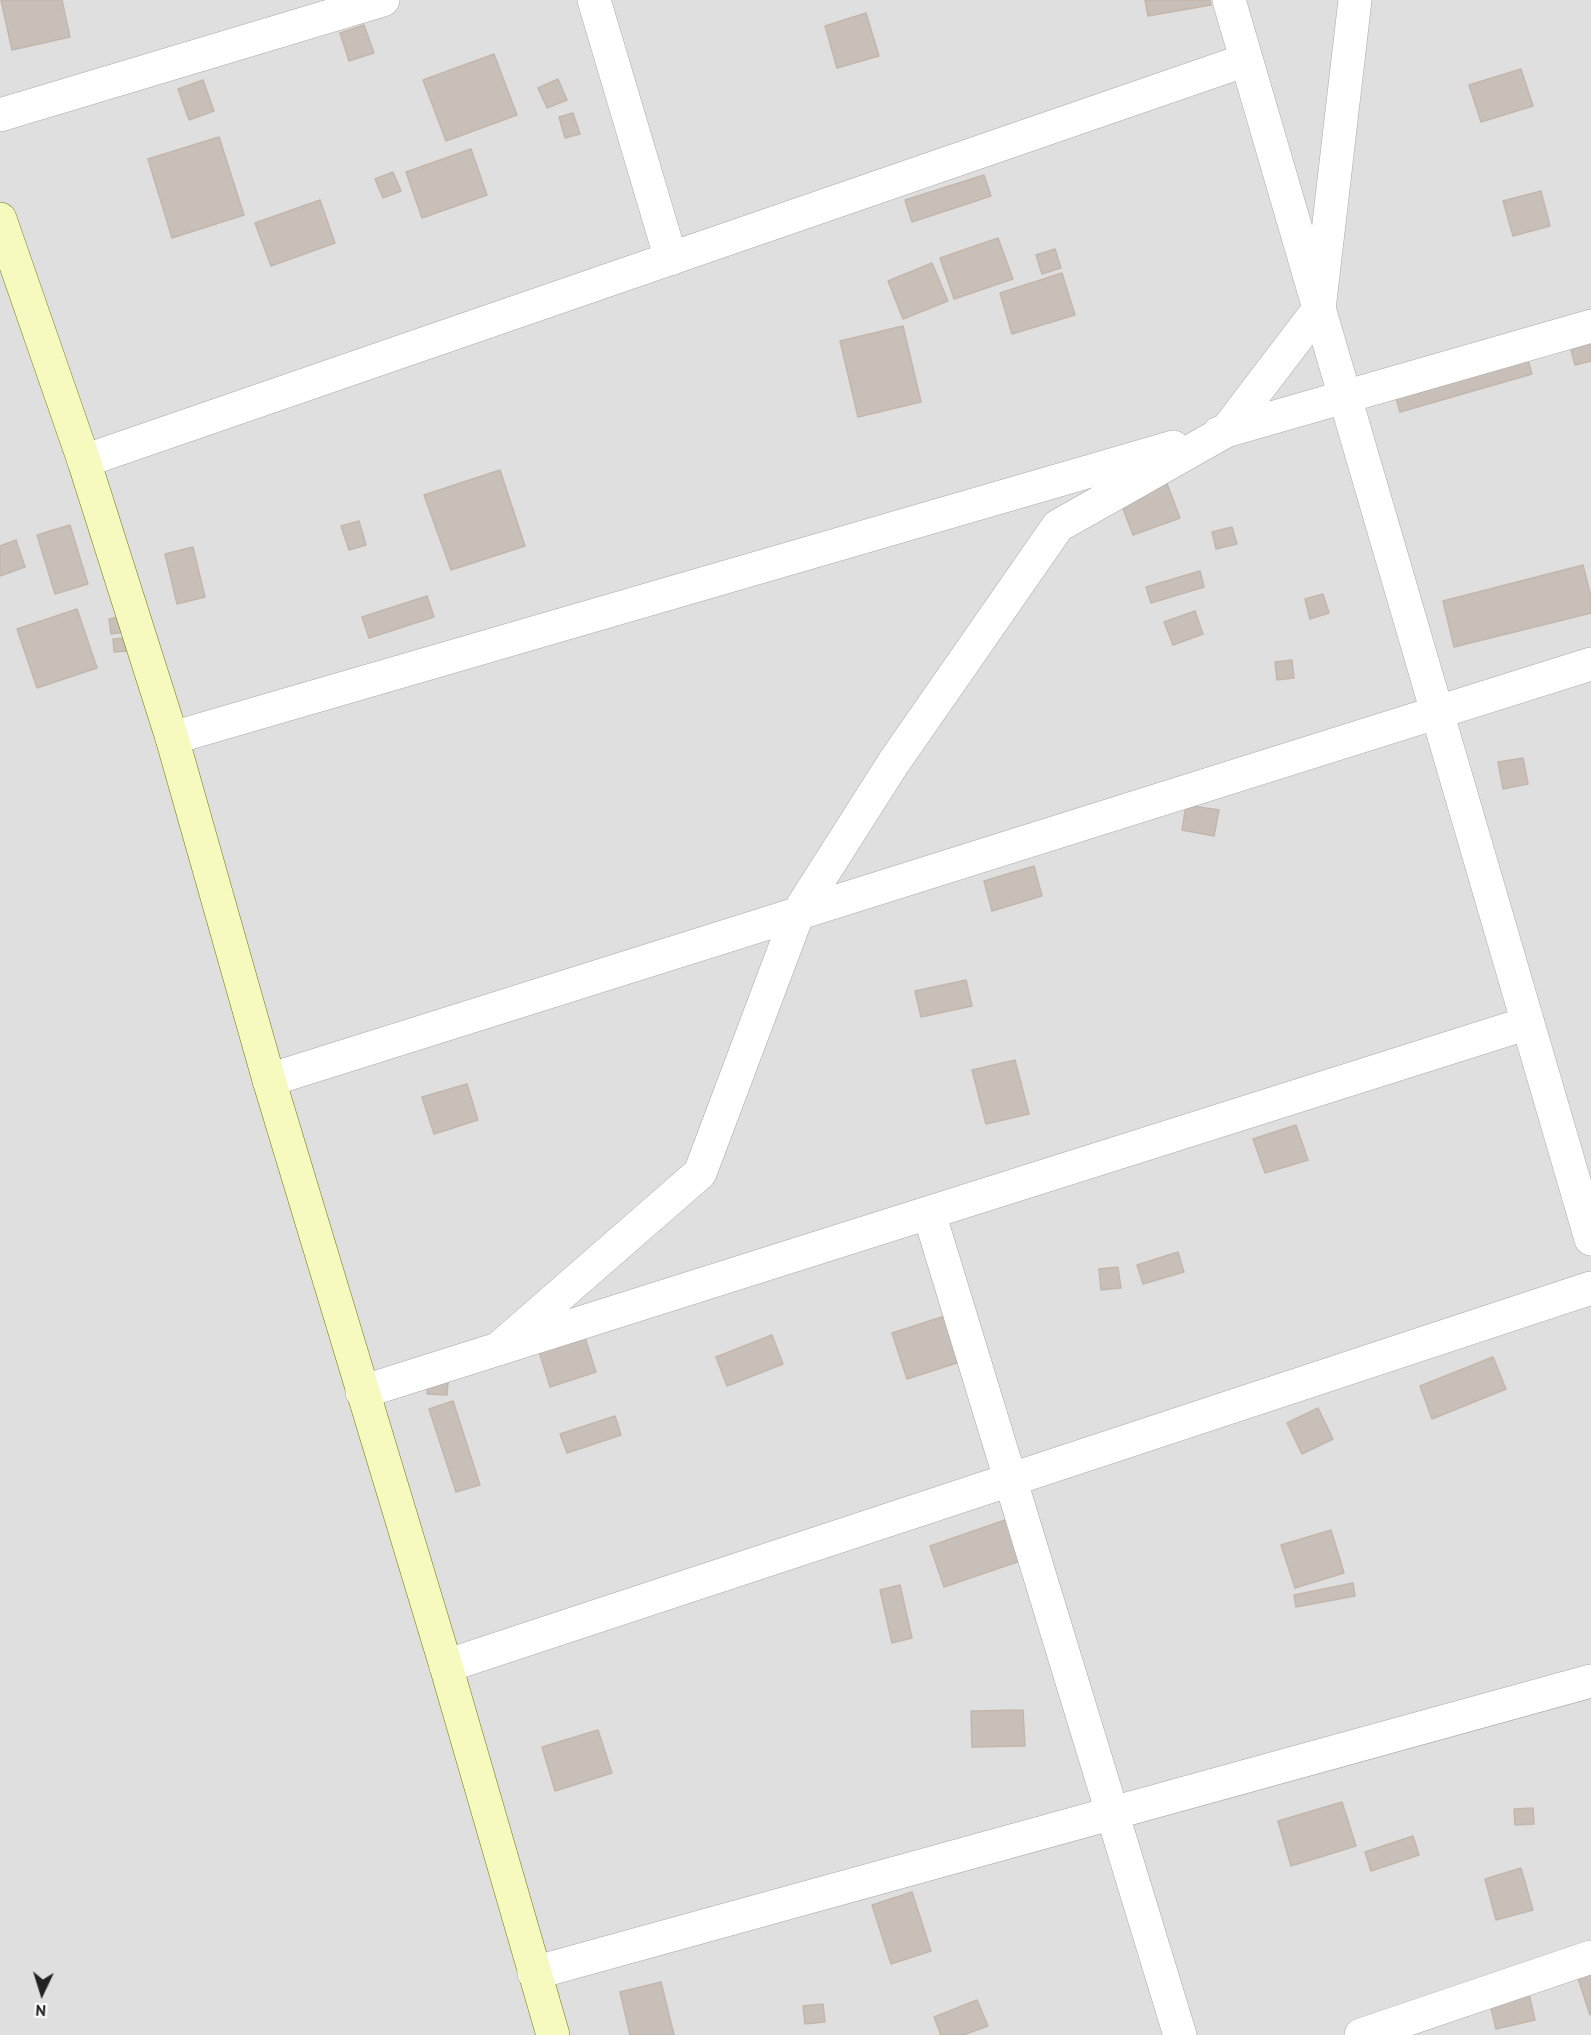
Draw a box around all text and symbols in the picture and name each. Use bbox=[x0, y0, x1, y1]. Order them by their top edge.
north arrow bbox=[12, 1963, 72, 2023]
text: N bbox=[35, 2001, 47, 2021]

